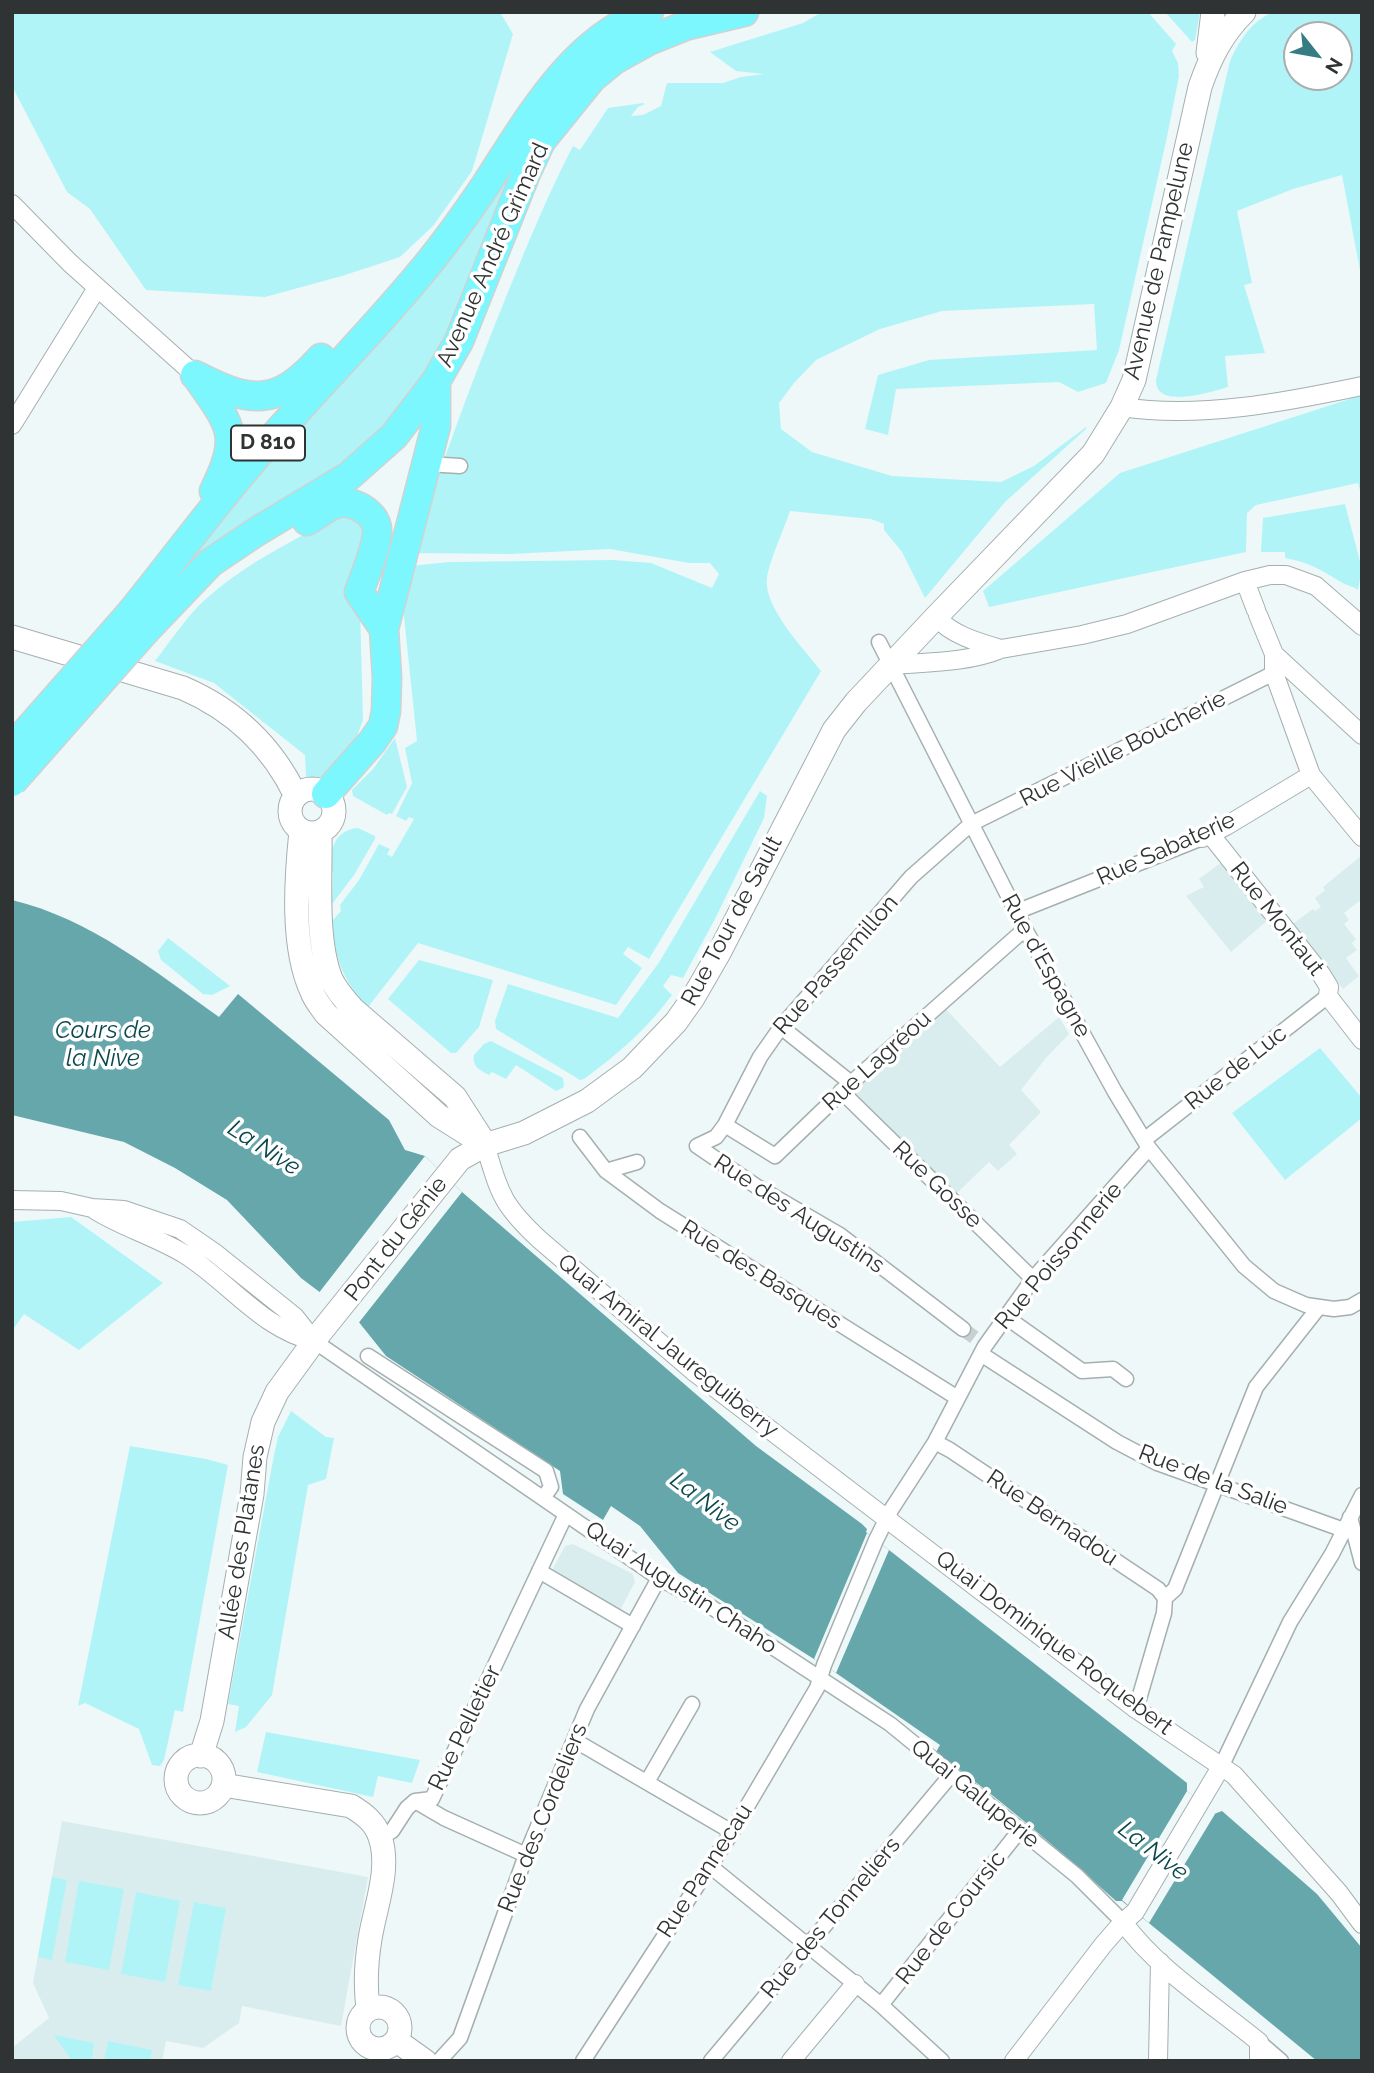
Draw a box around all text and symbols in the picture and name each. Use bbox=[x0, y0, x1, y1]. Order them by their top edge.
north arrow bbox=[1283, 21, 1353, 91]
text: N bbox=[1321, 54, 1347, 78]
street label: Avenue André Grimard bbox=[431, 139, 555, 371]
street label: Avenue de Pampelune bbox=[1118, 140, 1200, 382]
road number: D 810 bbox=[231, 426, 305, 460]
street label: Rue Vieille Boucherie bbox=[1015, 685, 1231, 813]
street label: Rue Sabaterie bbox=[1093, 806, 1239, 892]
street label: Rue Tour de Sault bbox=[676, 831, 788, 1011]
street label: Rue Montaut bbox=[1224, 857, 1330, 981]
street label: Rue Passemillon bbox=[768, 890, 904, 1040]
street label: Rue d'Espagne bbox=[995, 890, 1097, 1042]
street label: Rue Lagréou bbox=[817, 1005, 937, 1117]
water label: Cours de la Nive bbox=[55, 1017, 151, 1073]
street label: Rue de Luc bbox=[1180, 1020, 1292, 1116]
water label: La Nive bbox=[222, 1114, 306, 1182]
street label: Rue Gosse bbox=[887, 1136, 987, 1234]
street label: Rue des Augustins bbox=[709, 1149, 889, 1279]
street label: Pont du Génie bbox=[339, 1171, 453, 1307]
street label: Rue Poissonnerie bbox=[989, 1177, 1129, 1335]
street label: Rue des Basques bbox=[676, 1215, 846, 1335]
street label: Quai Amiral Jaureguiberry bbox=[552, 1248, 784, 1444]
street label: Rue de la Salie bbox=[1135, 1439, 1291, 1521]
street label: Allée des Platanes bbox=[213, 1443, 271, 1641]
street label: Rue Bernadou bbox=[981, 1464, 1123, 1572]
water label: La Nive bbox=[664, 1466, 746, 1538]
street label: Quai Augustin Chaho bbox=[580, 1516, 782, 1660]
street label: Quai Dominique Roquebert bbox=[930, 1545, 1178, 1741]
street label: Rue Pelletier bbox=[423, 1661, 507, 1795]
street label: Rue des Cordeliers bbox=[492, 1719, 594, 1917]
street label: Quai Galuperie bbox=[905, 1734, 1045, 1854]
street label: Rue Pannecau bbox=[652, 1799, 758, 1943]
water label: La Nive bbox=[1112, 1815, 1194, 1887]
street label: Rue des Tonneliers bbox=[755, 1832, 907, 2004]
street label: Rue de Coursic bbox=[890, 1846, 1012, 1990]

